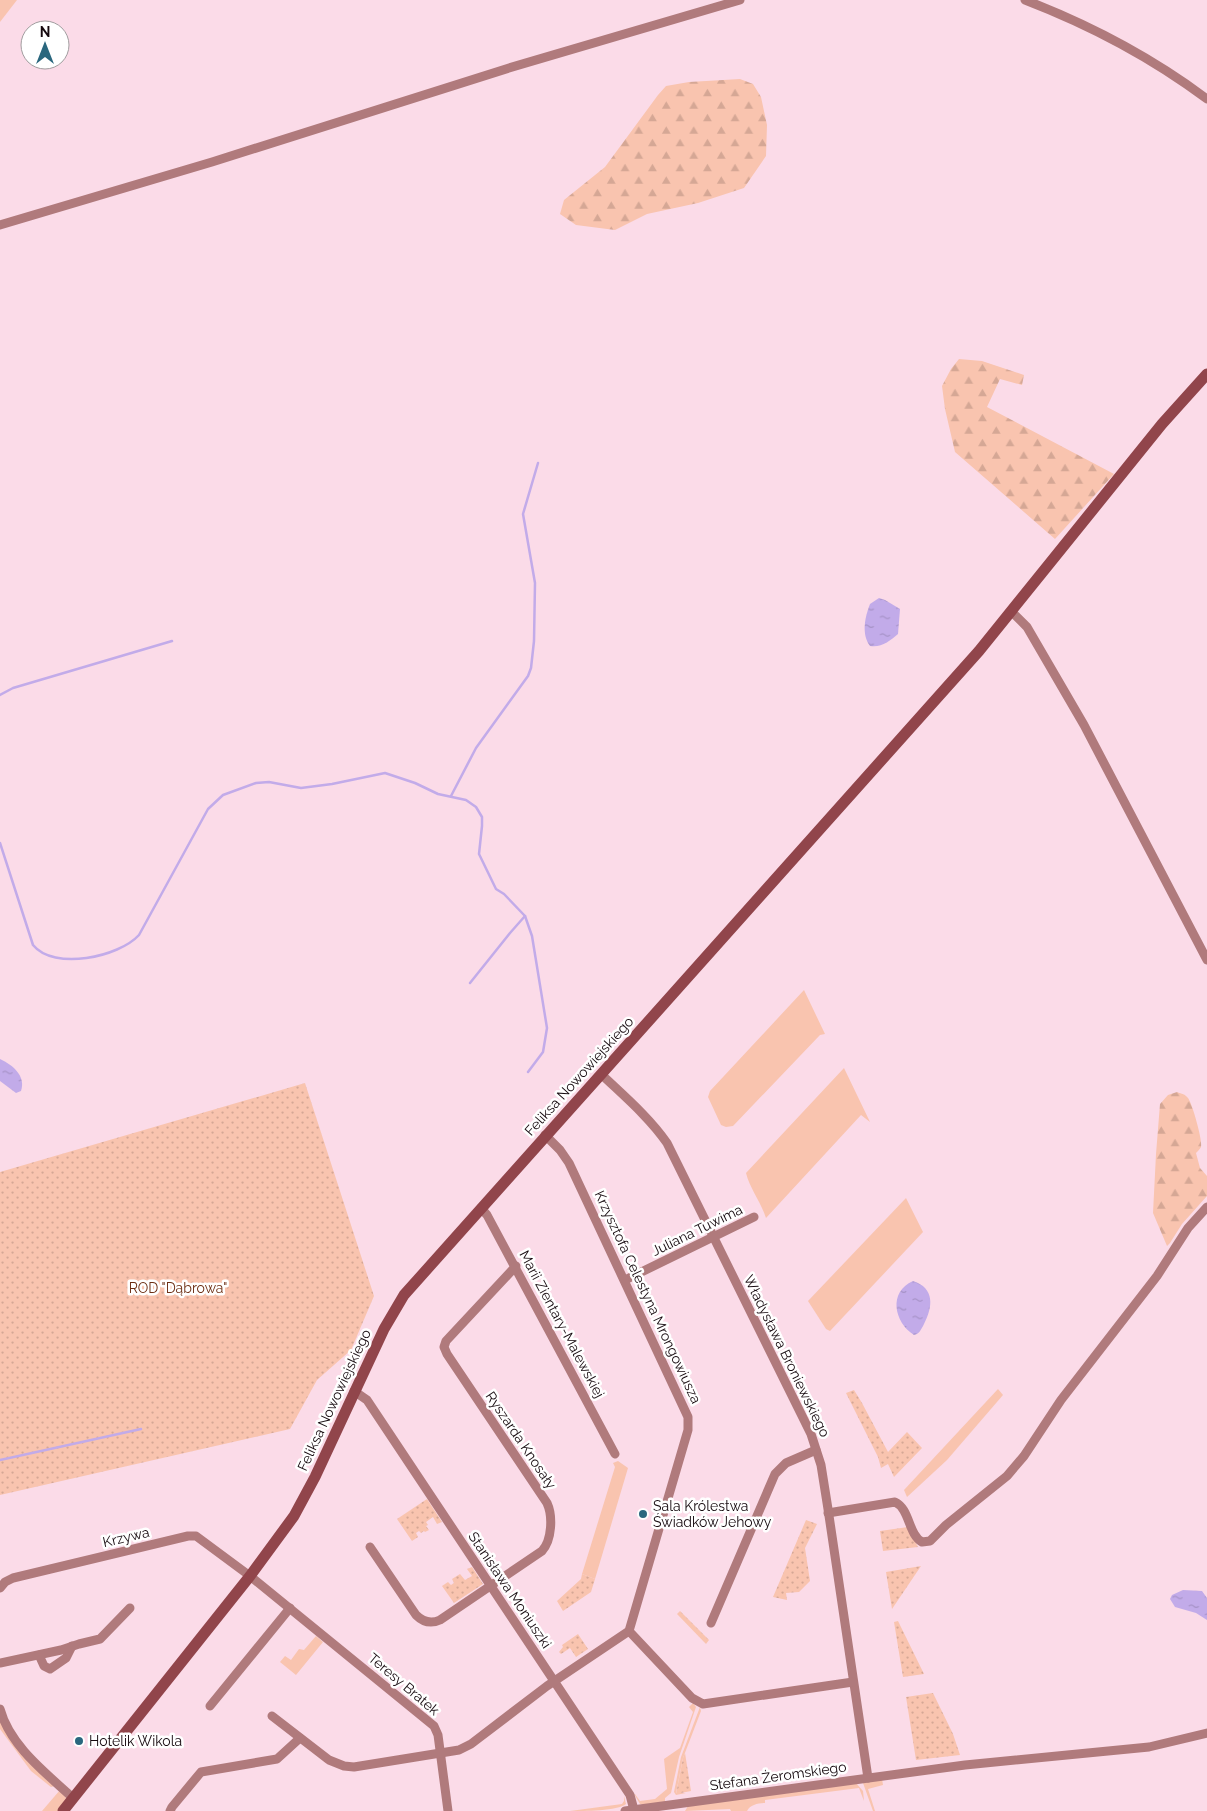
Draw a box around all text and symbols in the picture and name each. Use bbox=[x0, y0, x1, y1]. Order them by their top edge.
north arrow bbox=[20, 20, 70, 70]
text: N bbox=[40, 24, 50, 40]
street label: Feliksa Nowowiejskiego bbox=[521, 1013, 637, 1139]
street label: Krzysztofa Celestyna Mrongowiusza bbox=[592, 1188, 704, 1406]
street label: Juliana Tuwima bbox=[649, 1201, 745, 1259]
street label: Marii Zientary-Malewskiej bbox=[516, 1248, 608, 1400]
street label: Władysława Broniewskiego bbox=[741, 1272, 833, 1440]
park label: ROD "Dąbrowa" bbox=[129, 1280, 227, 1296]
street label: Feliksa Nowowiejskiego bbox=[294, 1327, 374, 1473]
street label: Ryszarda Knosały bbox=[483, 1388, 560, 1492]
place label: Sala Królestwa Świadków Jehowy bbox=[653, 1498, 772, 1530]
marker: Sala Królestwa Świadków Jehowy bbox=[637, 1508, 649, 1520]
street label: Krzywa bbox=[101, 1524, 151, 1550]
street label: Stanisława Moniuszki bbox=[465, 1529, 555, 1651]
street label: Teresy Bratek bbox=[365, 1650, 443, 1719]
place label: Hotelik Wikola bbox=[89, 1733, 182, 1749]
marker: Hotelik Wikola bbox=[73, 1735, 85, 1747]
street label: Stefana Żeromskiego bbox=[708, 1757, 847, 1794]

